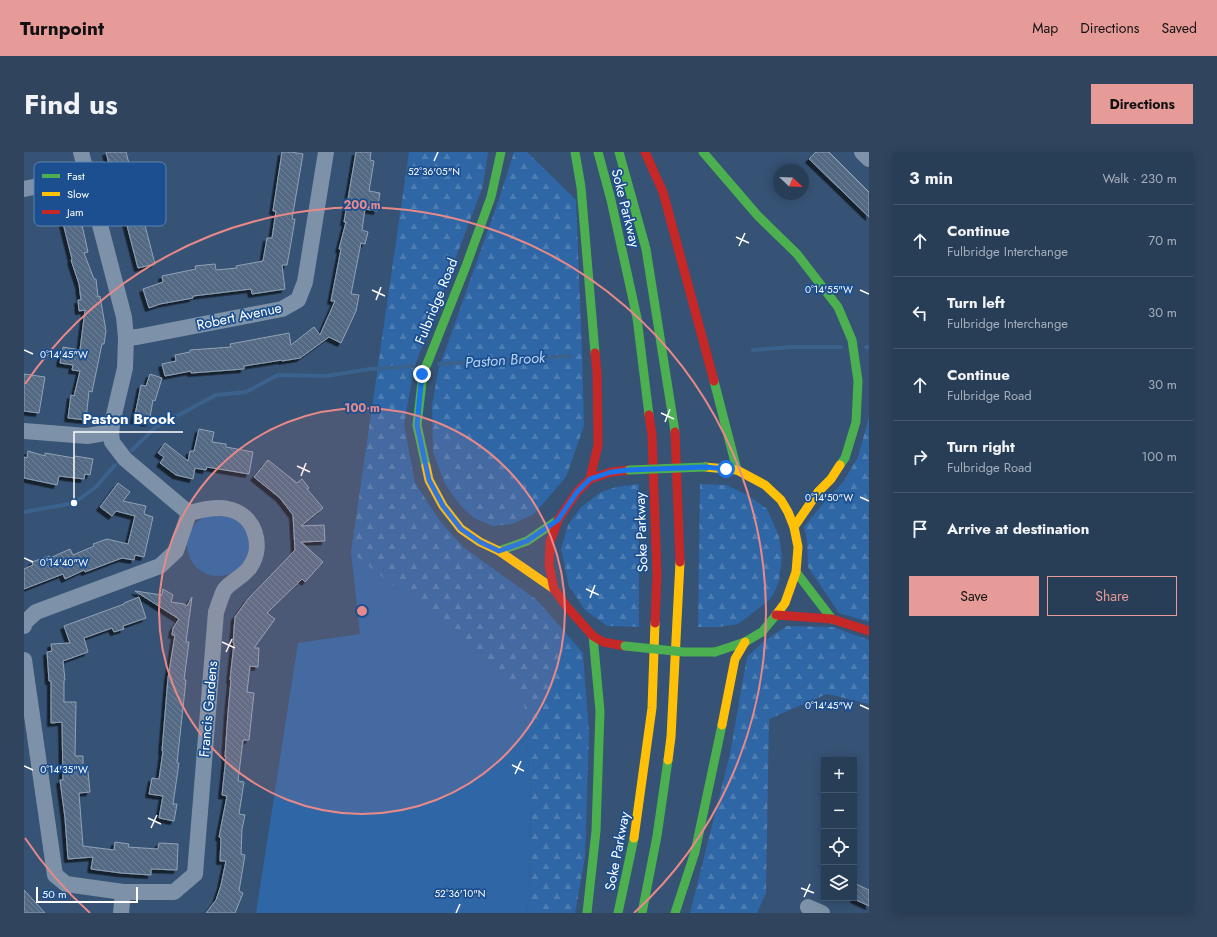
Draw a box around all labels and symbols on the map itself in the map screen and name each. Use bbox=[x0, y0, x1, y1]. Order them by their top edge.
legend bbox=[34, 162, 166, 226]
text: 52°36'05"N bbox=[408, 164, 460, 179]
north arrow bbox=[773, 164, 809, 200]
street label: Soke Parkway bbox=[607, 167, 646, 250]
text: Fast bbox=[67, 168, 85, 184]
text: Slow bbox=[67, 186, 89, 202]
text: 200 m bbox=[343, 196, 381, 214]
text: Jam bbox=[65, 204, 84, 220]
street label: Fulbridge Road bbox=[410, 255, 462, 347]
text: 0°14'55"W bbox=[805, 282, 853, 297]
street label: Robert Avenue bbox=[195, 297, 283, 335]
water label: Paston Brook bbox=[464, 346, 547, 374]
text: 0°14'45"W bbox=[40, 347, 88, 362]
route end bbox=[413, 365, 431, 383]
text: 100 m bbox=[344, 399, 380, 417]
callout: Paston Brook bbox=[74, 405, 183, 432]
text: Paston Brook bbox=[83, 408, 176, 430]
route start bbox=[717, 460, 735, 478]
text: 0°14'50"W bbox=[805, 490, 853, 505]
street label: Soke Parkway bbox=[630, 491, 652, 572]
text: 0°14'40"W bbox=[40, 555, 88, 570]
centre of rings bbox=[355, 604, 369, 618]
street label: Francis Gardens bbox=[194, 660, 222, 758]
text: 0°14'45"W bbox=[805, 698, 853, 713]
text: 0°14'35"W bbox=[40, 762, 88, 777]
street label: Soke Parkway bbox=[600, 809, 635, 892]
scale bar bbox=[36, 885, 138, 904]
text: 52°36'10"N bbox=[434, 886, 486, 901]

